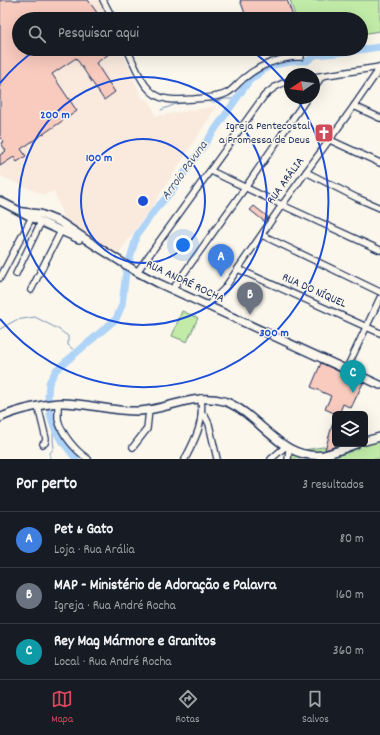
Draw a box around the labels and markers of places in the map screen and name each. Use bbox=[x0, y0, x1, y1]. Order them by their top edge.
place label: Igreja Pentecostal a Promessa de Deus bbox=[219, 118, 310, 149]
church icon: Igreja Pentecostal a Promessa de Deus bbox=[313, 122, 335, 144]
centre of rings bbox=[136, 194, 150, 208]
pin: A bbox=[208, 244, 234, 277]
pin: B bbox=[237, 282, 263, 315]
pin: C bbox=[340, 360, 366, 393]

